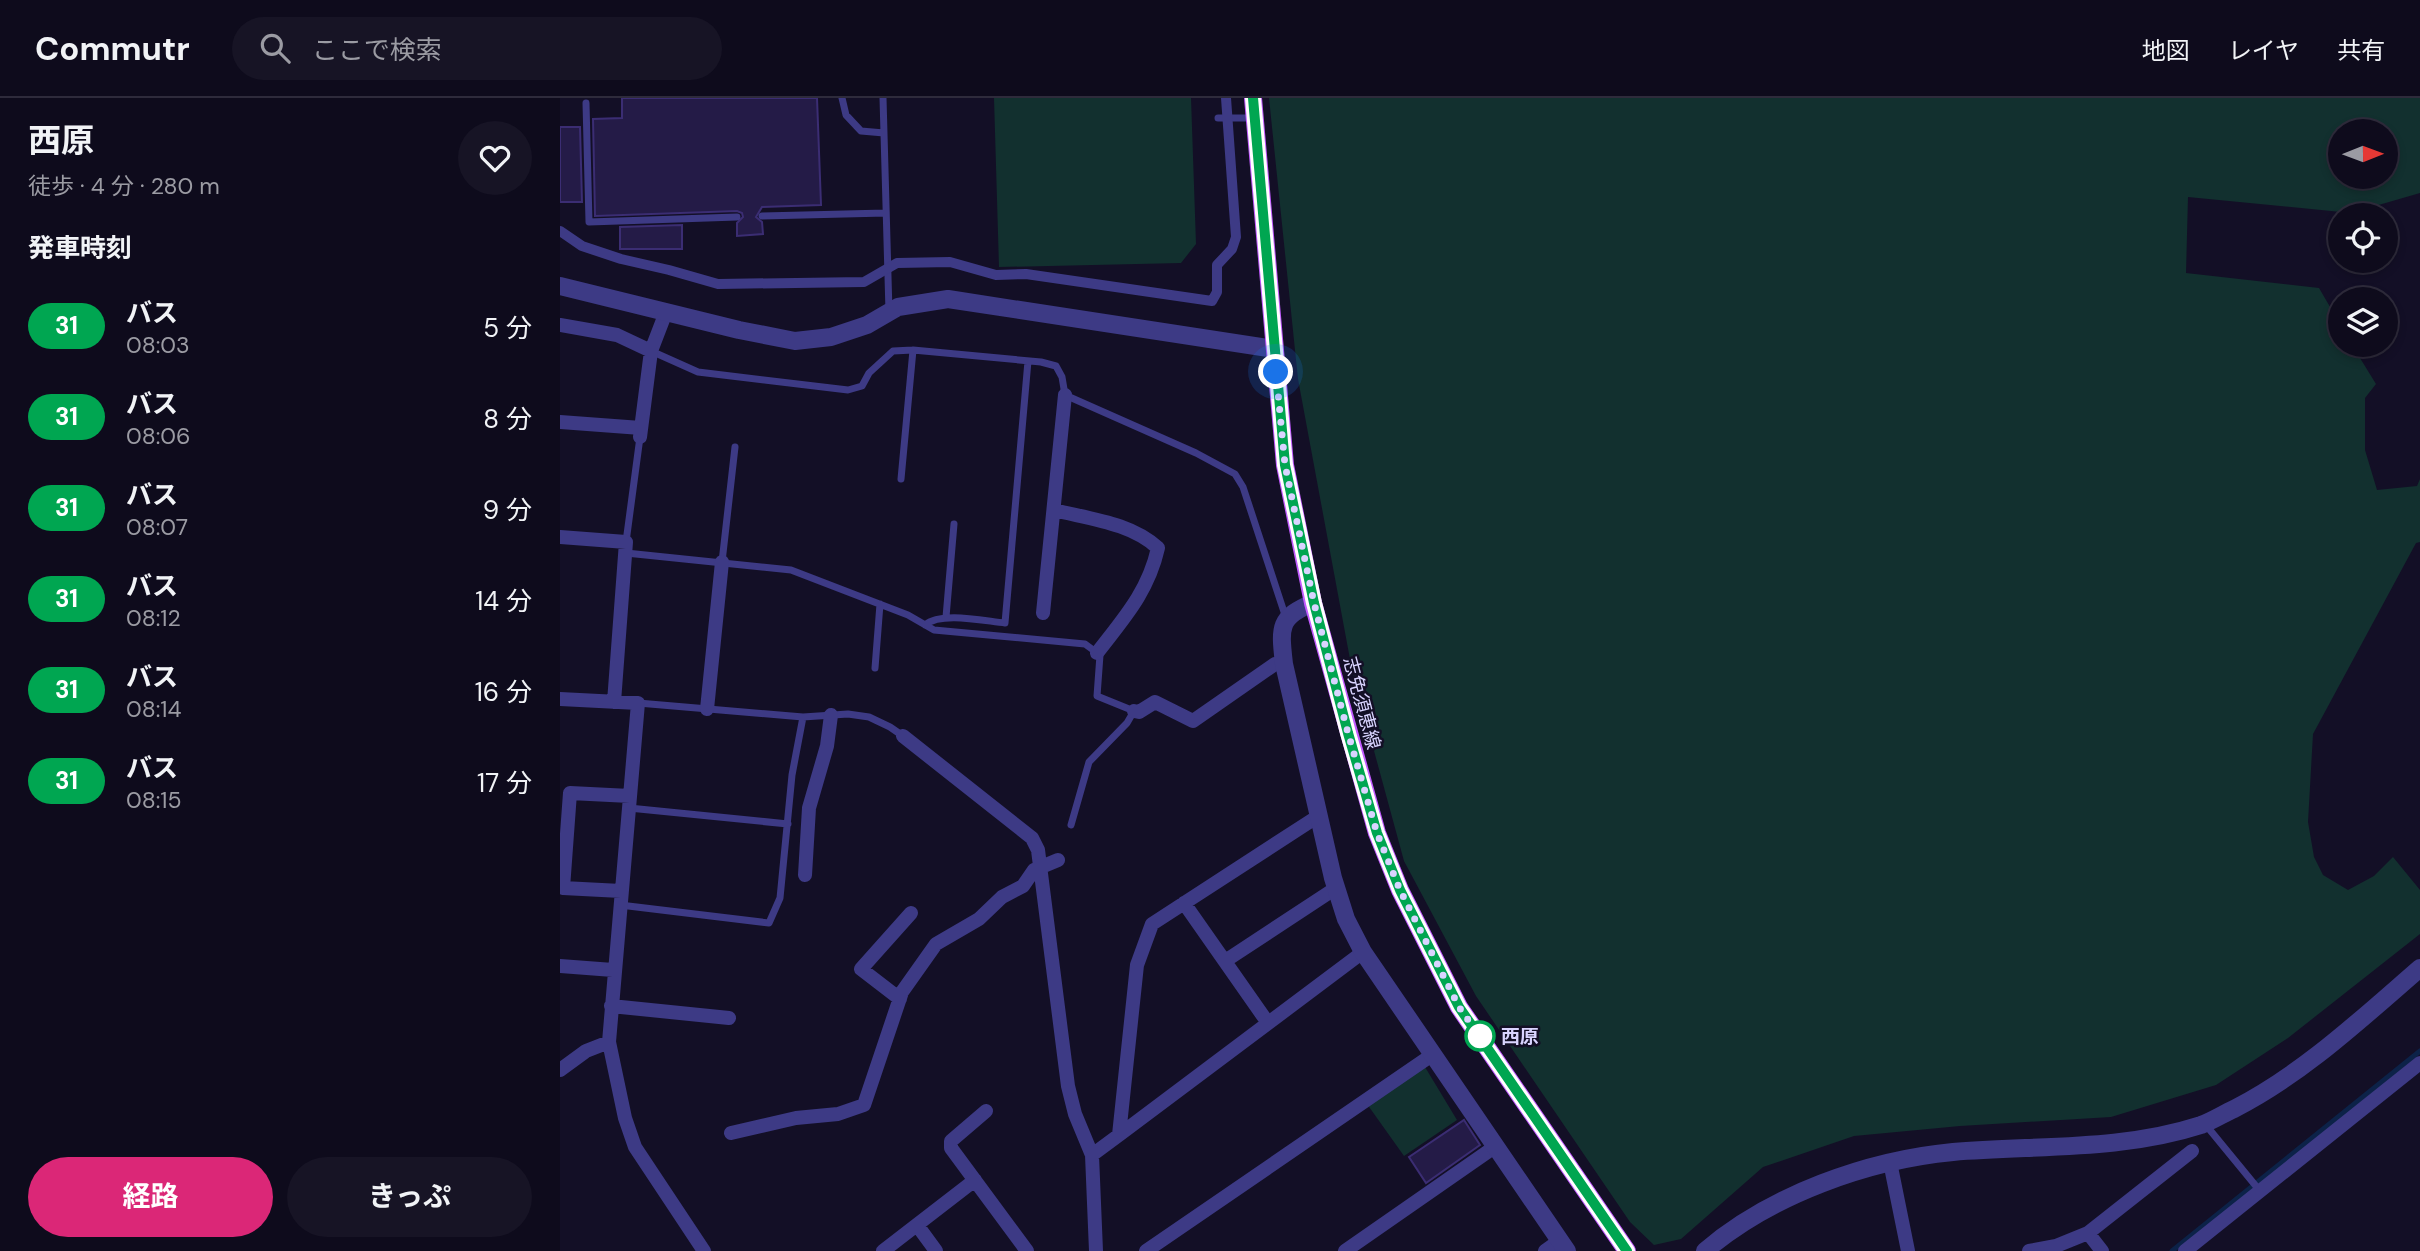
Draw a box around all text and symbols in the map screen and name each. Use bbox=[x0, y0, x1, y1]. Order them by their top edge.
search box bbox=[232, 17, 722, 80]
text: Commutr bbox=[35, 27, 190, 70]
icon: search bbox=[256, 29, 294, 67]
text: ここで検索 bbox=[312, 33, 442, 67]
text: 地図 bbox=[2142, 35, 2190, 66]
text: レイヤ bbox=[2228, 35, 2299, 66]
text: 共有 bbox=[2337, 35, 2385, 66]
text: 西原 bbox=[28, 119, 94, 162]
north arrow bbox=[2328, 119, 2398, 189]
map controls bbox=[2328, 119, 2398, 357]
button: heart bbox=[458, 121, 532, 195]
text: 徒歩 · 4 分 · 280 m bbox=[28, 171, 220, 201]
button: locate bbox=[2328, 203, 2398, 273]
text: 発車時刻 bbox=[28, 231, 132, 265]
button: layers bbox=[2328, 287, 2398, 357]
text: バス bbox=[126, 296, 178, 330]
text: 31 bbox=[55, 310, 78, 341]
text: 5 分 bbox=[483, 311, 532, 345]
text: 08:03 bbox=[126, 330, 190, 360]
your location bbox=[1258, 354, 1293, 389]
text: バス bbox=[126, 387, 178, 421]
text: 31 bbox=[55, 401, 78, 432]
text: 8 分 bbox=[483, 402, 532, 436]
text: 08:06 bbox=[126, 421, 191, 451]
text: バス bbox=[126, 478, 178, 512]
text: 31 bbox=[55, 492, 78, 523]
text: 9 分 bbox=[483, 493, 532, 527]
text: 08:07 bbox=[126, 512, 188, 542]
text: バス bbox=[126, 569, 178, 603]
text: 31 bbox=[55, 583, 78, 614]
text: 14 分 bbox=[475, 584, 532, 618]
text: 08:12 bbox=[126, 603, 181, 633]
street label: 志免須恵線 bbox=[1338, 654, 1386, 752]
text: バス bbox=[126, 660, 178, 694]
text: 31 bbox=[55, 674, 78, 705]
text: 16 分 bbox=[475, 675, 532, 709]
text: 08:14 bbox=[126, 694, 182, 724]
text: バス bbox=[126, 751, 178, 785]
text: 31 bbox=[55, 765, 78, 796]
text: 17 分 bbox=[477, 766, 532, 800]
text: 08:15 bbox=[126, 785, 182, 815]
marker: 西原 bbox=[1465, 1021, 1495, 1051]
place label: 西原 bbox=[1501, 1024, 1539, 1049]
button: 経路 bbox=[28, 1157, 273, 1237]
button: きっぷ bbox=[287, 1157, 532, 1237]

